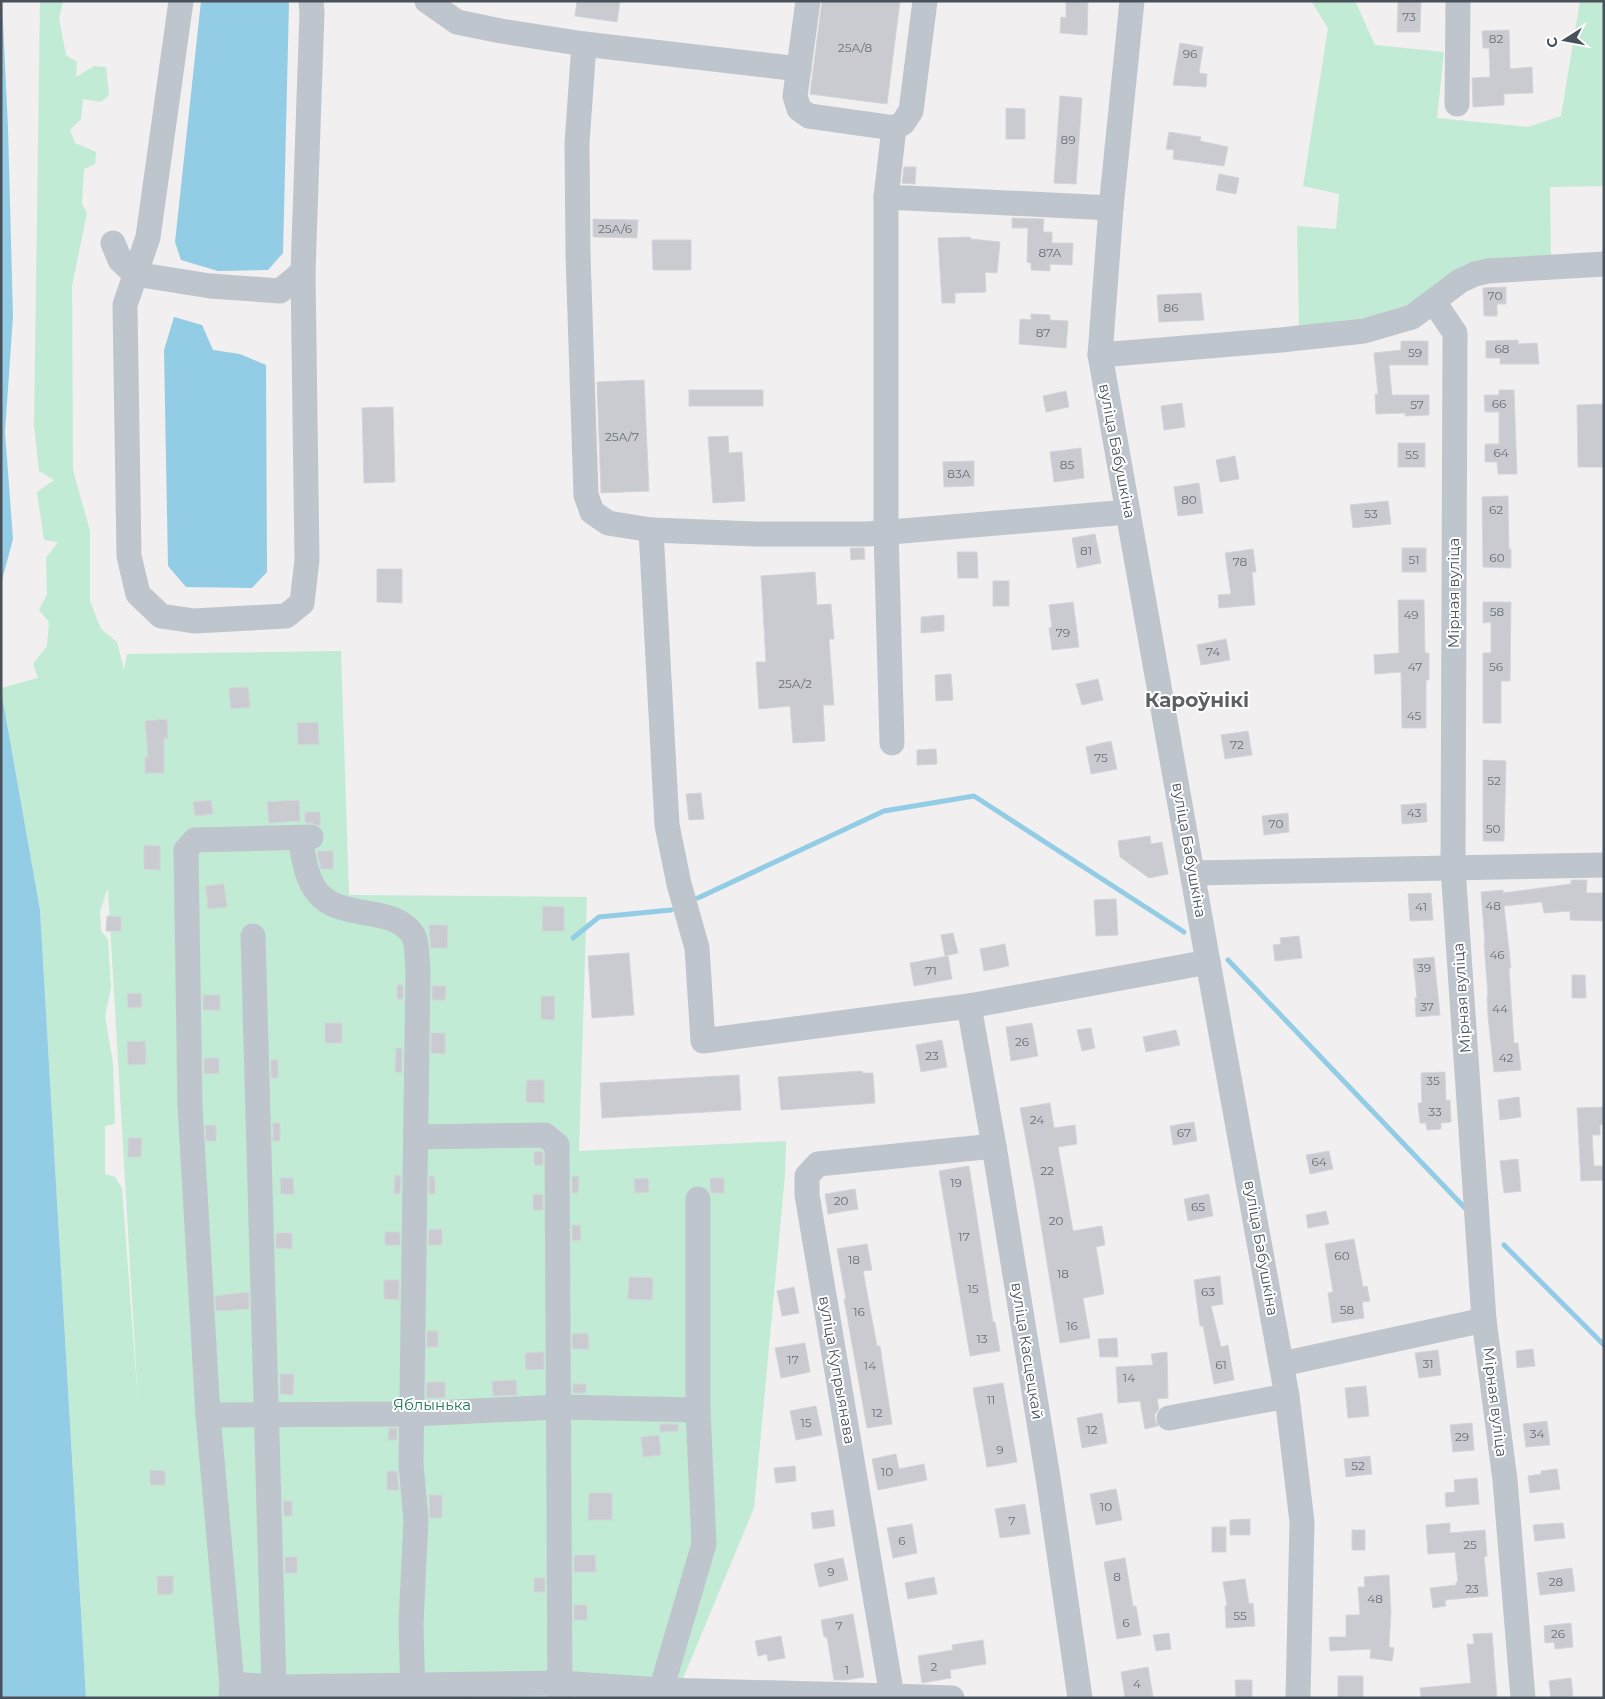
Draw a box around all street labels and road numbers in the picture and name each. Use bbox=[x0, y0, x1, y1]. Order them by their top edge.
street label: вуліца Бабушкіна bbox=[1095, 382, 1140, 520]
street label: Мірная вуліца bbox=[1444, 538, 1463, 648]
street label: вуліца Бабушкіна bbox=[1168, 781, 1211, 919]
street label: Мірная вуліца bbox=[1448, 942, 1475, 1054]
street label: вуліца Бабушкіна bbox=[1240, 1179, 1283, 1317]
street label: вуліца Касцецкай bbox=[1007, 1281, 1048, 1421]
street label: вуліца Купрыянава bbox=[815, 1294, 860, 1446]
street label: Мірная вуліца bbox=[1479, 1346, 1512, 1458]

